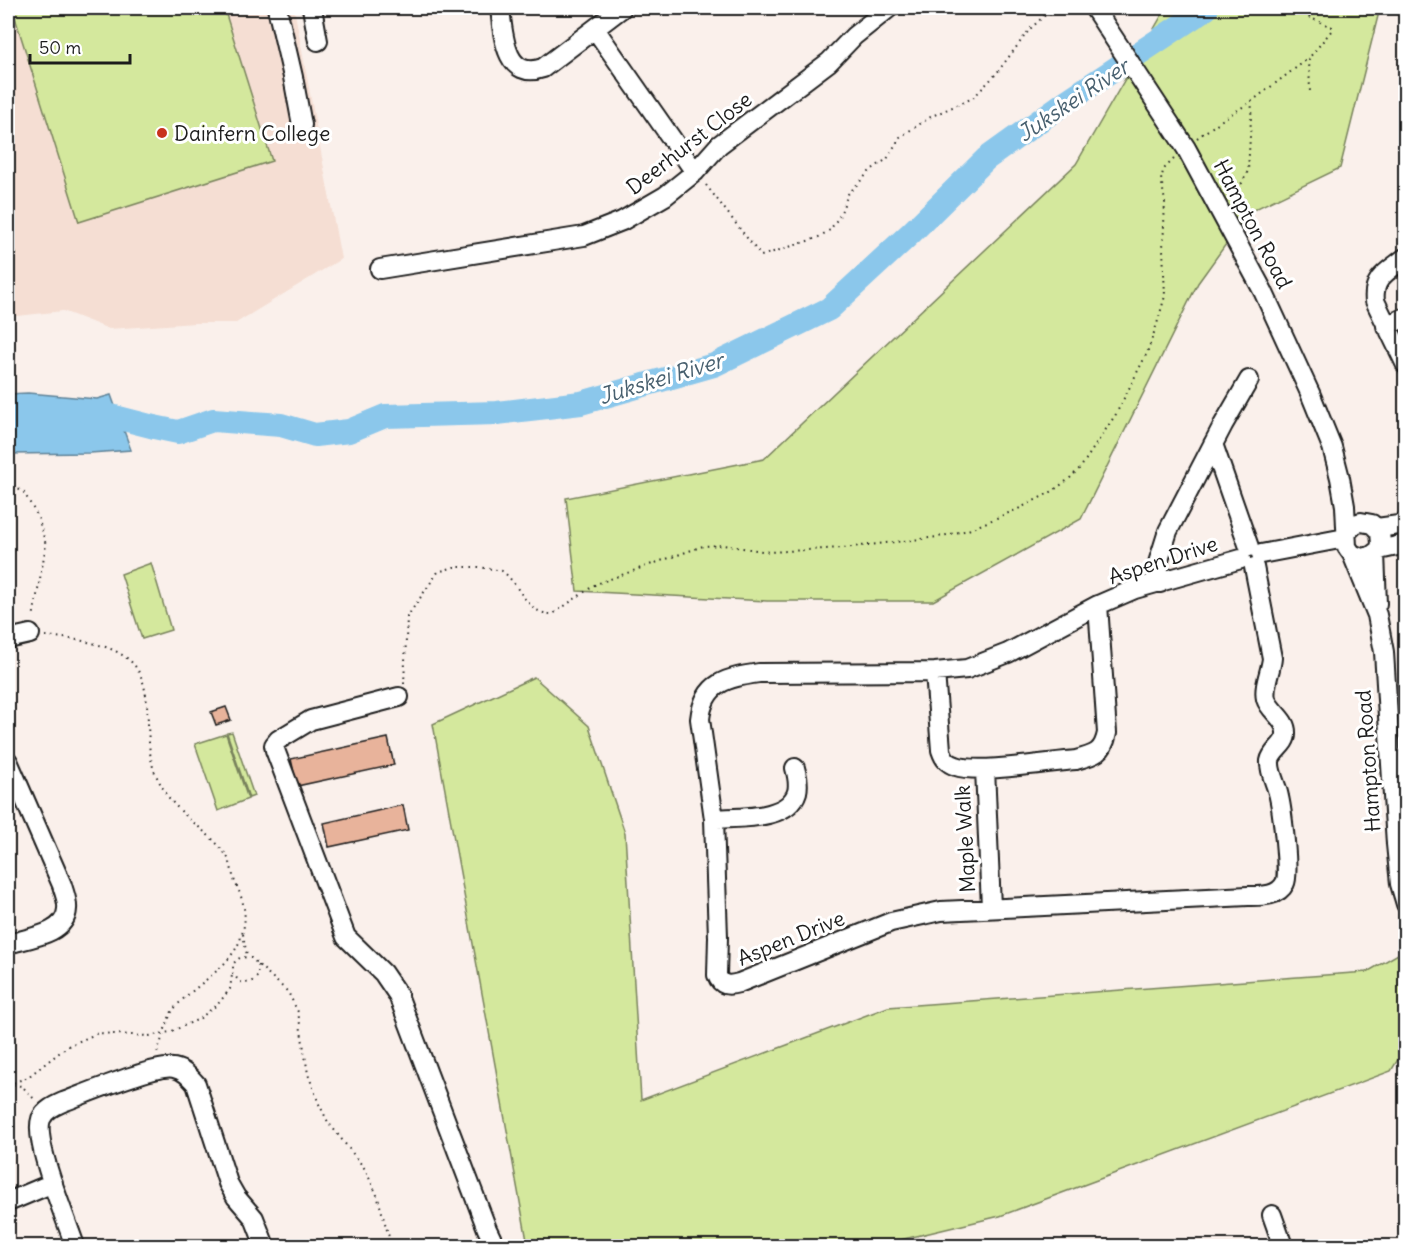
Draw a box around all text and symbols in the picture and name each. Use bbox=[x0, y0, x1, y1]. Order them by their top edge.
scale bar bbox=[30, 27, 130, 65]
text: 50 m bbox=[39, 36, 81, 59]
water label: Jukskei River bbox=[1012, 51, 1137, 148]
street label: Deerhurst Close bbox=[621, 86, 757, 200]
place label: Dainfern College bbox=[174, 120, 330, 147]
marker: Dainfern College bbox=[155, 126, 169, 140]
street label: Hampton Road bbox=[1208, 155, 1298, 293]
water label: Jukskei River bbox=[595, 345, 730, 410]
street label: Aspen Drive bbox=[1105, 530, 1221, 590]
street label: Hampton Road bbox=[1350, 689, 1386, 833]
street label: Maple Walk bbox=[949, 785, 981, 893]
street label: Aspen Drive bbox=[733, 904, 849, 972]

